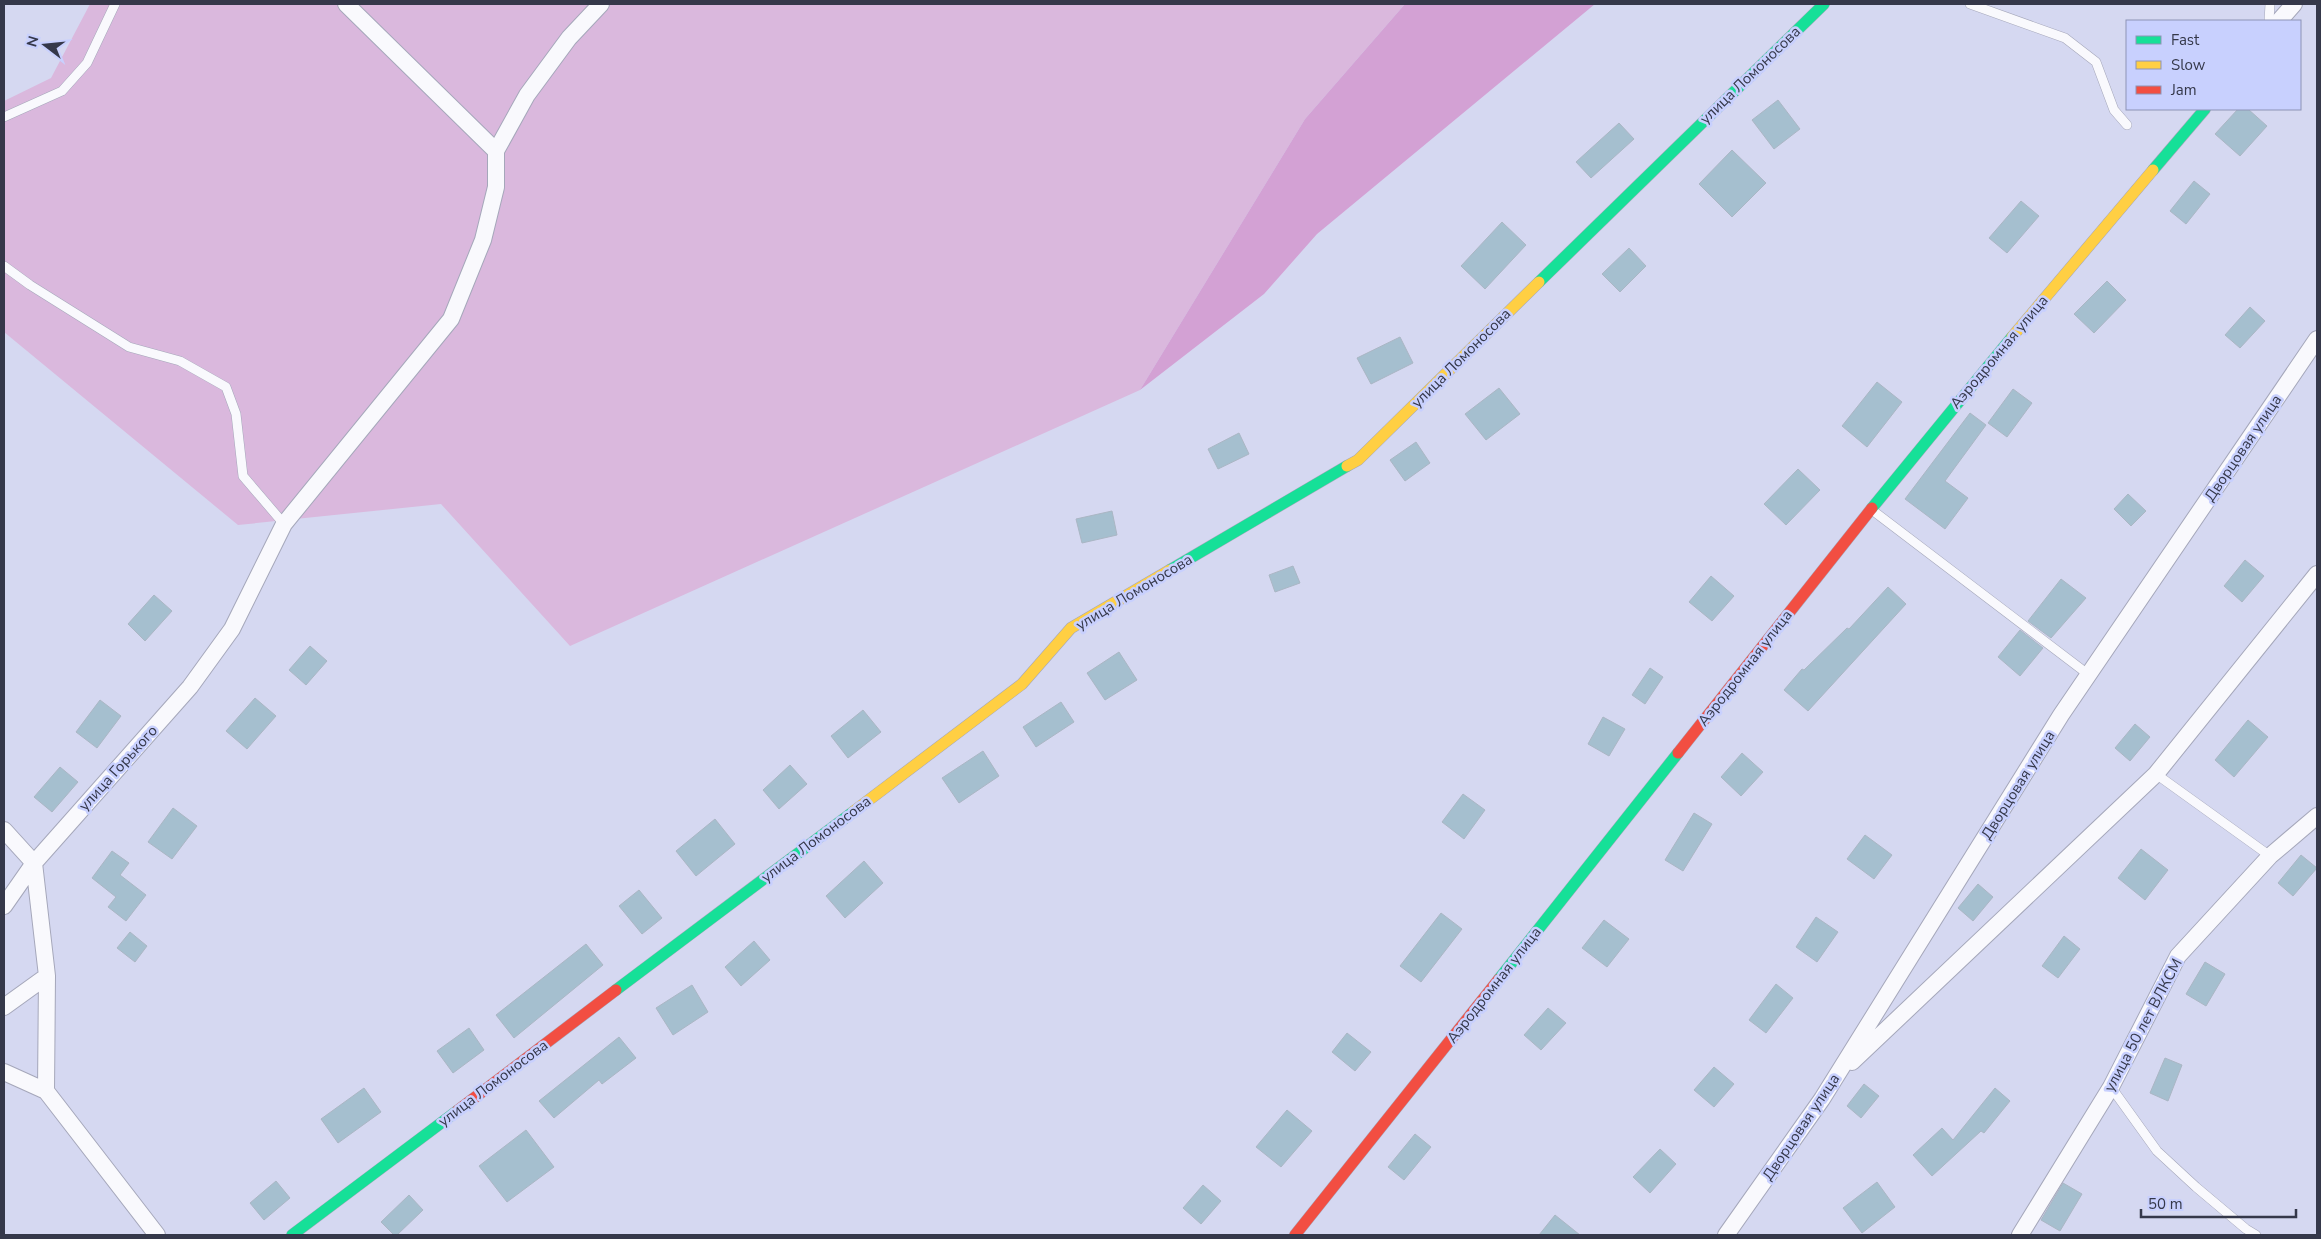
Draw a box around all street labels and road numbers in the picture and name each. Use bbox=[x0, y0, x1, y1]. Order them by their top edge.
street label: улица Ломоносова bbox=[1695, 22, 1805, 128]
street label: Аэродромная улица bbox=[1946, 291, 2052, 413]
street label: улица Ломоносова bbox=[1407, 304, 1515, 412]
street label: Дворцовая улица bbox=[2200, 391, 2286, 505]
street label: улица Ломоносова bbox=[1072, 549, 1196, 635]
street label: Аэродромная улица bbox=[1693, 606, 1797, 730]
street label: улица Горького bbox=[74, 721, 162, 815]
street label: Дворцовая улица bbox=[1976, 727, 2060, 843]
street label: улица Ломоносова bbox=[757, 791, 875, 887]
street label: Аэродромная улица bbox=[1442, 923, 1546, 1047]
street label: улица 50 лет ВЛКСМ bbox=[2099, 955, 2187, 1095]
street label: улица Ломоносова bbox=[434, 1035, 552, 1131]
street label: Дворцовая улица bbox=[1758, 1070, 1844, 1184]

